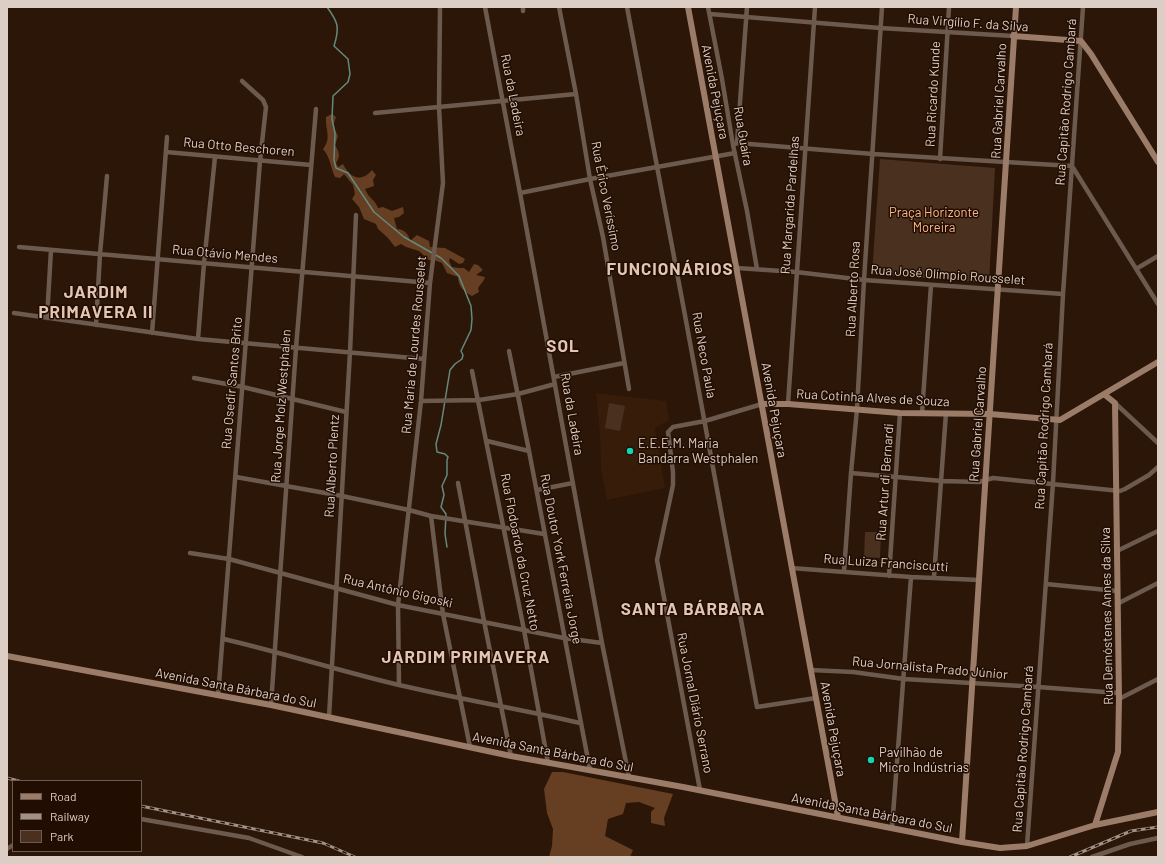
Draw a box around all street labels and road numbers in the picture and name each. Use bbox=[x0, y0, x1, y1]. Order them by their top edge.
street label: Rua Virgílio F. da Silva bbox=[907, 11, 1029, 35]
street label: Rua Capitão Rodrigo Cambará bbox=[1052, 18, 1080, 186]
street label: Rua Ricardo Kunde bbox=[922, 41, 944, 147]
street label: Avenida Pejuçara bbox=[698, 43, 732, 141]
street label: Rua Gabriel Carvalho bbox=[988, 43, 1010, 159]
street label: Rua da Ladeira bbox=[497, 53, 529, 137]
street label: Rua Guaíra bbox=[730, 105, 756, 167]
street label: Rua Otto Beschoren bbox=[183, 134, 295, 160]
street label: Rua Margarida Pardelhas bbox=[777, 135, 803, 275]
street label: Rua Érico Veríssimo bbox=[588, 140, 624, 252]
street label: Rua Alberto Rosa bbox=[843, 241, 863, 337]
street label: Rua Otávio Mendes bbox=[172, 242, 278, 266]
street label: Rua Maria de Lourdes Rousselet bbox=[398, 255, 430, 435]
street label: Rua José Olímpio Rousselet bbox=[870, 262, 1026, 288]
street label: Rua Neco Paula bbox=[689, 311, 719, 399]
street label: Rua Osedir Santos Brito bbox=[218, 316, 246, 450]
street label: Rua Jorge Molz Westphalen bbox=[268, 329, 294, 483]
street label: Rua Capitão Rodrigo Cambará bbox=[1032, 342, 1056, 510]
street label: Avenida Pejuçara bbox=[758, 361, 790, 459]
street label: Rua Gabriel Carvalho bbox=[966, 366, 990, 482]
street label: Rua da Ladeira bbox=[557, 372, 587, 456]
street label: Rua Cotinha Alves de Souza bbox=[796, 386, 950, 410]
street label: Rua Alberto Plentz bbox=[322, 414, 342, 518]
street label: Rua Artur di Bernardi bbox=[873, 423, 897, 541]
street label: Rua Flodoardo da Cruz Netto bbox=[497, 472, 543, 632]
street label: Rua Doutor York Ferreira Jorge bbox=[537, 473, 585, 645]
street label: Rua Demóstenes Annes da Silva bbox=[1098, 527, 1116, 705]
street label: Rua Luiza Franciscutti bbox=[823, 551, 949, 575]
street label: Rua Antônio Gigoski bbox=[342, 571, 454, 611]
street label: Rua Jornal Diário Serrano bbox=[674, 631, 716, 775]
street label: Rua Jornalista Prado Júnior bbox=[852, 653, 1008, 683]
street label: Avenida Santa Bárbara do Sul bbox=[154, 665, 318, 711]
street label: Rua Capitão Rodrigo Cambará bbox=[1009, 665, 1037, 833]
street label: Avenida Pejuçara bbox=[817, 680, 849, 778]
street label: Avenida Santa Bárbara do Sul bbox=[471, 729, 635, 775]
street label: Avenida Santa Bárbara do Sul bbox=[790, 790, 954, 836]

